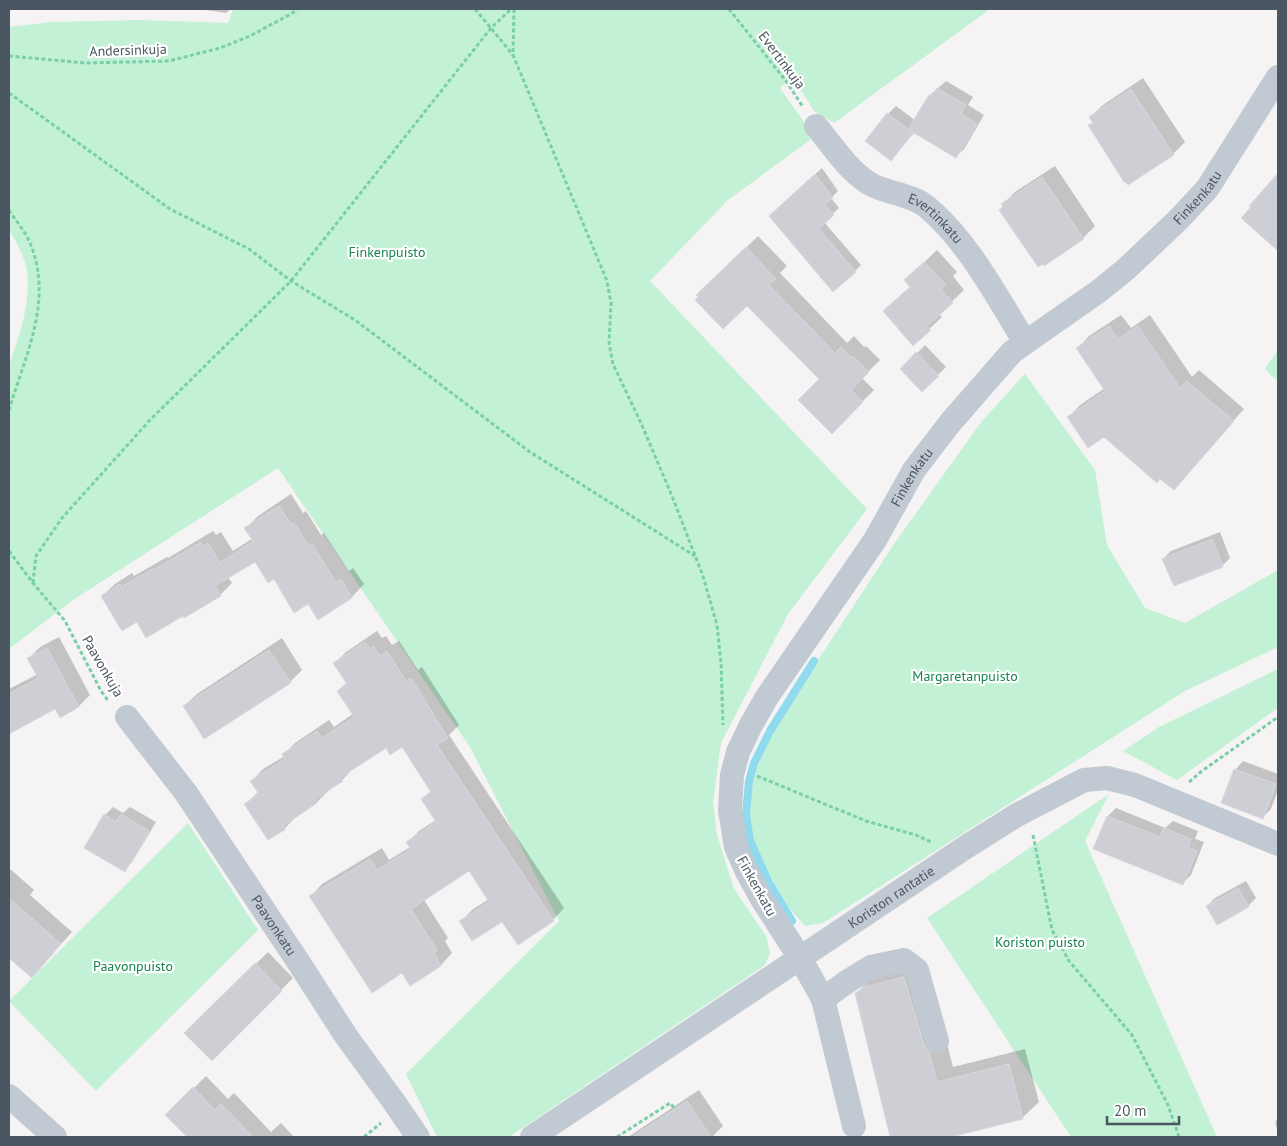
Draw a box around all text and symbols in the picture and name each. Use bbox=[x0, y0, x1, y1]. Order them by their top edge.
street label: Evertinkuja bbox=[755, 28, 810, 92]
street label: Andersinkuja bbox=[89, 40, 167, 60]
street label: Finkenkatu bbox=[1169, 167, 1225, 229]
street label: Evertinkatu bbox=[906, 189, 967, 247]
park label: Finkenpuisto bbox=[349, 243, 425, 261]
street label: Finkenkatu bbox=[887, 444, 937, 510]
street label: Paavonkuja bbox=[78, 632, 128, 700]
park label: Margaretanpuisto bbox=[912, 667, 1018, 685]
street label: Finkenkatu bbox=[733, 853, 781, 919]
street label: Koriston rantatie bbox=[845, 862, 938, 932]
street label: Paavonkatu bbox=[247, 892, 300, 959]
park label: Koriston puisto bbox=[995, 933, 1085, 951]
park label: Paavonpuisto bbox=[93, 957, 173, 975]
scale bar bbox=[1107, 1094, 1180, 1126]
text: 20 m bbox=[1114, 1101, 1147, 1120]

